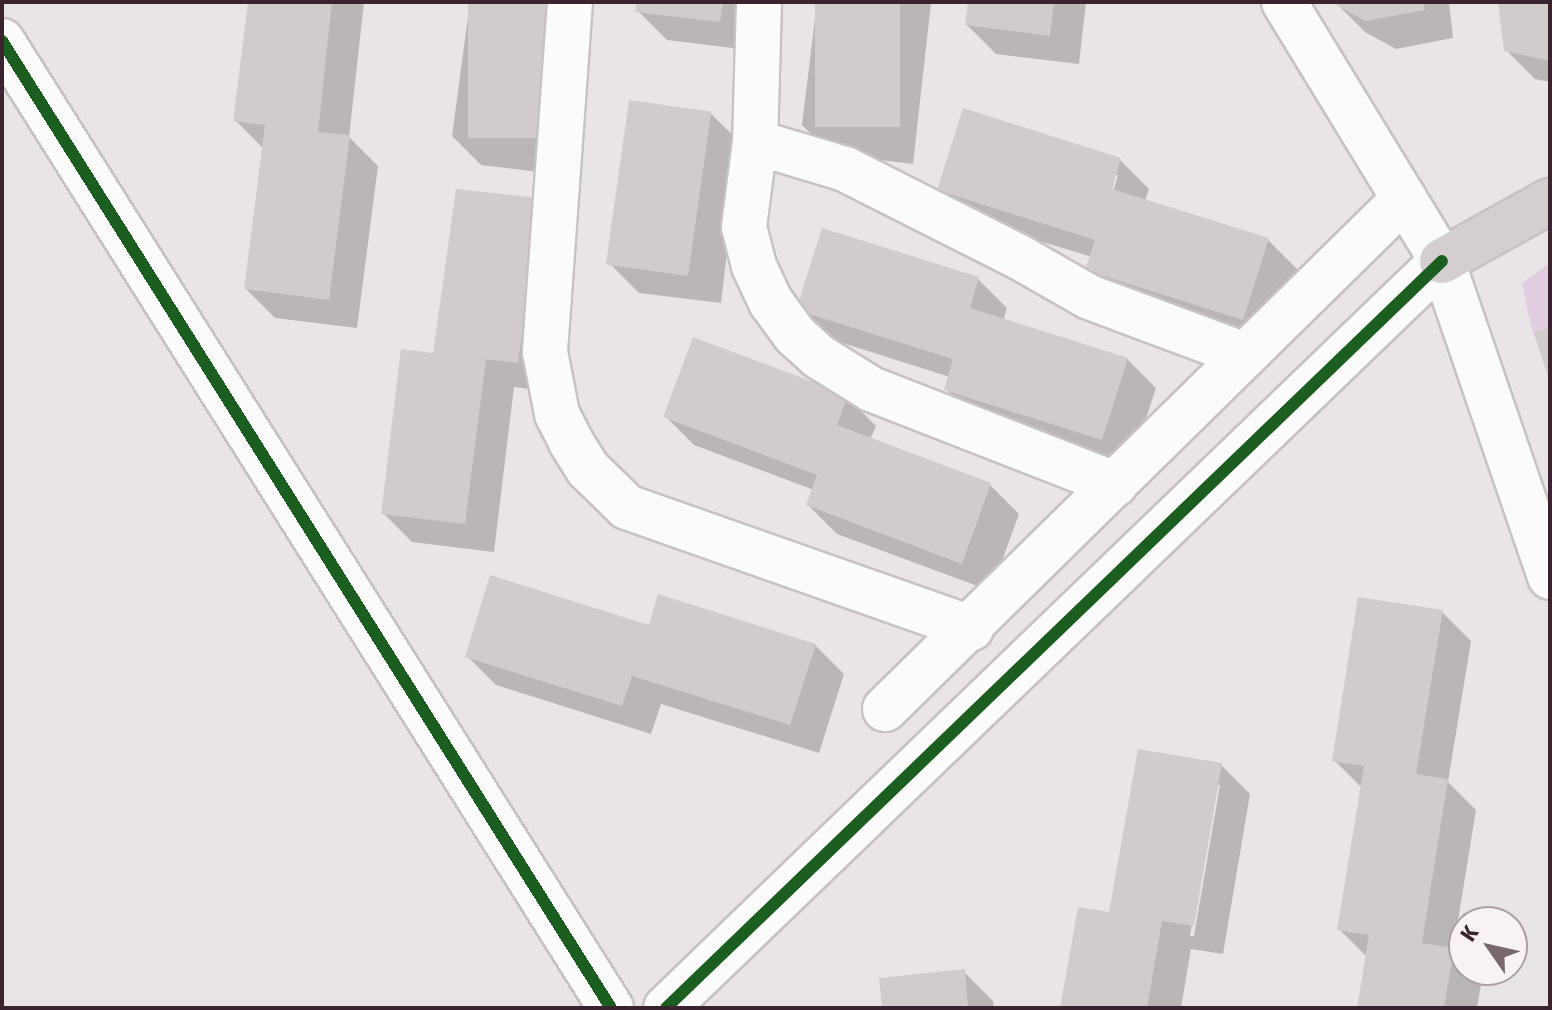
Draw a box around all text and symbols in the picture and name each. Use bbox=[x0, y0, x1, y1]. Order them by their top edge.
north arrow bbox=[1448, 906, 1528, 986]
text: K bbox=[1455, 921, 1484, 946]

